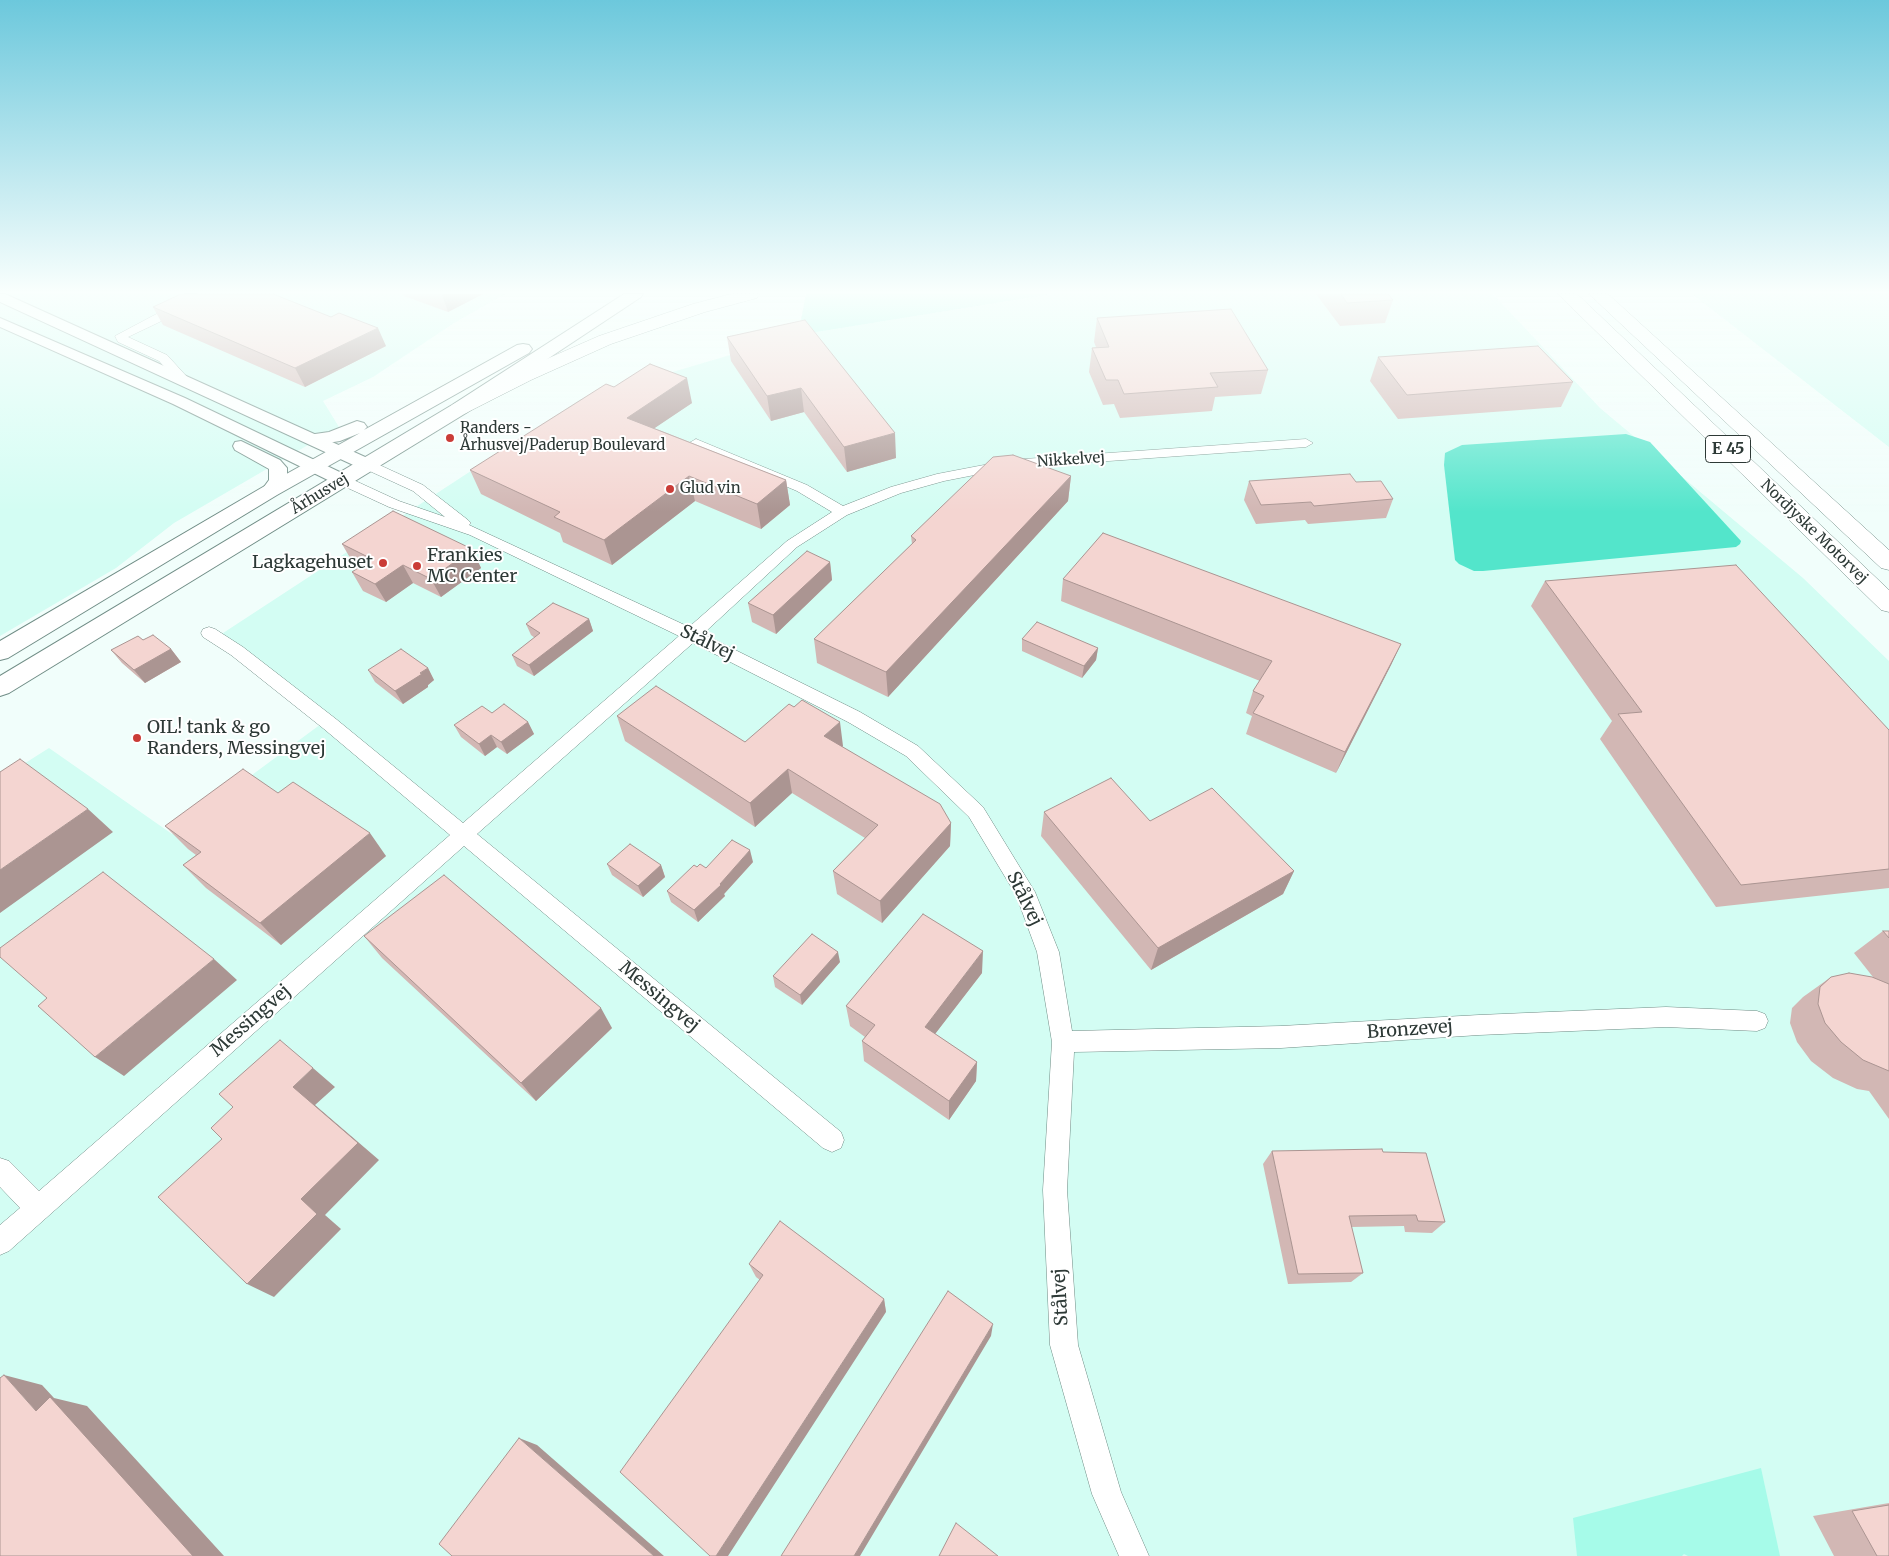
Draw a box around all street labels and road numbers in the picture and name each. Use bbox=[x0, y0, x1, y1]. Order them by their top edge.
road number: E 45 bbox=[1706, 436, 1750, 462]
street label: Nikkelvej bbox=[1036, 449, 1106, 471]
street label: Århusvej bbox=[288, 470, 352, 518]
street label: Nordjyske Motorvej bbox=[1757, 476, 1871, 588]
street label: Stålvej bbox=[676, 621, 738, 665]
street label: Stålvej bbox=[1002, 868, 1046, 930]
street label: Messingvej bbox=[614, 957, 704, 1037]
street label: Messingvej bbox=[207, 980, 295, 1062]
street label: Bronzevej bbox=[1366, 1016, 1454, 1044]
street label: Stålvej bbox=[1049, 1268, 1073, 1326]

